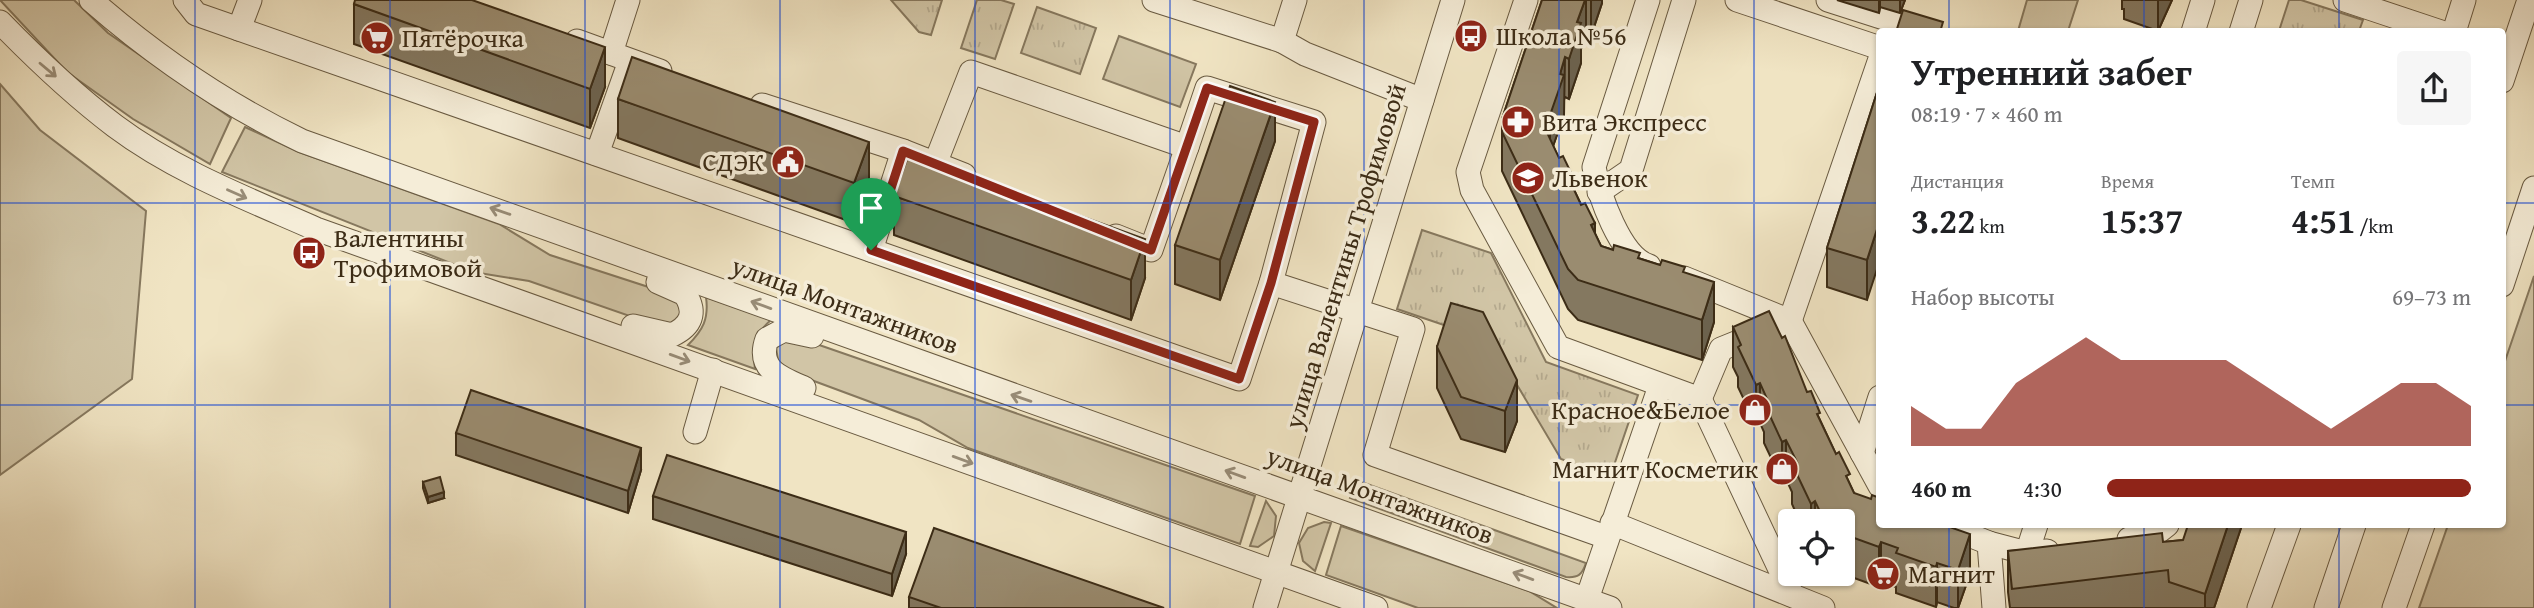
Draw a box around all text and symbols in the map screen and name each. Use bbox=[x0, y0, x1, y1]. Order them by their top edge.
place label: Школа №56 bbox=[1496, 16, 1627, 55]
bus stop icon: Школа №56 bbox=[1452, 17, 1490, 55]
place label: Пятёрочка bbox=[402, 18, 524, 57]
supermarket icon: Пятёрочка bbox=[358, 19, 396, 57]
text: Утренний забег bbox=[1911, 43, 2192, 99]
button: share bbox=[2397, 51, 2471, 125]
one-way arrow bbox=[39, 62, 57, 78]
street label: улица Валентины Трофимовой bbox=[1273, 78, 1416, 434]
text: 08:19 · 7 × 460 m bbox=[1911, 97, 2063, 130]
place label: Вита Экспресс bbox=[1542, 102, 1707, 141]
pharmacy icon: Вита Экспресс bbox=[1499, 103, 1537, 141]
place label: СДЭК bbox=[702, 142, 764, 181]
public building icon: СДЭК bbox=[769, 143, 807, 181]
place label: Львенок bbox=[1552, 158, 1648, 197]
school or university icon: Львенок bbox=[1509, 159, 1547, 197]
text: Дистанция bbox=[1911, 167, 2004, 195]
text: Время bbox=[2101, 167, 2154, 195]
text: Темп bbox=[2291, 167, 2335, 195]
pin bbox=[841, 178, 901, 250]
one-way arrow bbox=[226, 188, 248, 201]
icon: arrive bbox=[852, 189, 890, 227]
text: 3.22 bbox=[1911, 195, 1975, 246]
text: 15:37 bbox=[2101, 195, 2183, 246]
text: 4:51 bbox=[2291, 195, 2355, 246]
one-way arrow bbox=[490, 204, 512, 216]
text: km bbox=[1975, 212, 2005, 240]
text: /km bbox=[2355, 212, 2394, 240]
place label: Валентины Трофимовой bbox=[334, 218, 482, 287]
bus stop icon: Валентины Трофимовой bbox=[290, 234, 328, 272]
street label: улица Монтажников bbox=[725, 245, 964, 364]
text: Набор высоты bbox=[1911, 280, 2055, 313]
text: 69–73 m bbox=[2392, 280, 2471, 313]
one-way arrow bbox=[750, 298, 772, 310]
one-way arrow bbox=[669, 353, 691, 365]
place label: Красное&Белое bbox=[1551, 390, 1730, 429]
one-way arrow bbox=[1010, 391, 1032, 403]
shop icon: Красное&Белое bbox=[1736, 391, 1774, 429]
street label: улица Монтажников bbox=[1260, 435, 1499, 554]
place label: Магнит Косметик bbox=[1552, 449, 1758, 488]
shop icon: Магнит Косметик bbox=[1763, 450, 1801, 488]
one-way arrow bbox=[952, 455, 974, 468]
one-way arrow bbox=[1225, 467, 1247, 479]
text: 460 m bbox=[1911, 472, 1972, 505]
text: 4:30 bbox=[2023, 472, 2062, 505]
map controls bbox=[1778, 509, 1855, 586]
button: locate bbox=[1778, 509, 1855, 586]
place label: Магнит bbox=[1908, 554, 1995, 593]
supermarket icon: Магнит bbox=[1864, 555, 1902, 593]
one-way arrow bbox=[1513, 569, 1535, 581]

